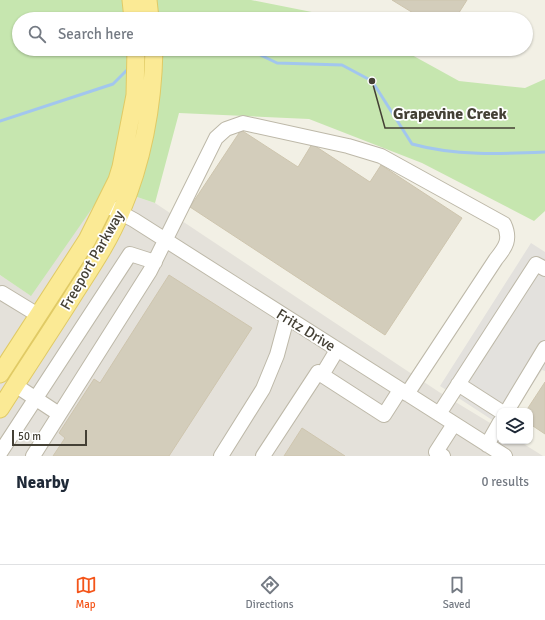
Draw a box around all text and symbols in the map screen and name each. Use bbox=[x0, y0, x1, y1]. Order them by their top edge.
search box bbox=[12, 12, 533, 56]
icon: search bbox=[26, 23, 48, 45]
text: Search here bbox=[58, 25, 134, 43]
callout: Grapevine Creek bbox=[385, 100, 515, 128]
text: Grapevine Creek bbox=[393, 104, 508, 124]
street label: Freeport Parkway bbox=[56, 207, 128, 313]
street label: Fritz Drive bbox=[273, 305, 339, 355]
map controls bbox=[497, 408, 533, 444]
button: layers bbox=[497, 408, 533, 444]
scale bar bbox=[12, 428, 87, 447]
text: 50 m bbox=[18, 430, 41, 443]
text: Nearby bbox=[16, 472, 69, 493]
text: 0 results bbox=[481, 474, 529, 490]
tab: Map bbox=[75, 574, 97, 611]
tab: Directions bbox=[246, 574, 294, 611]
tab: Saved bbox=[443, 574, 470, 611]

